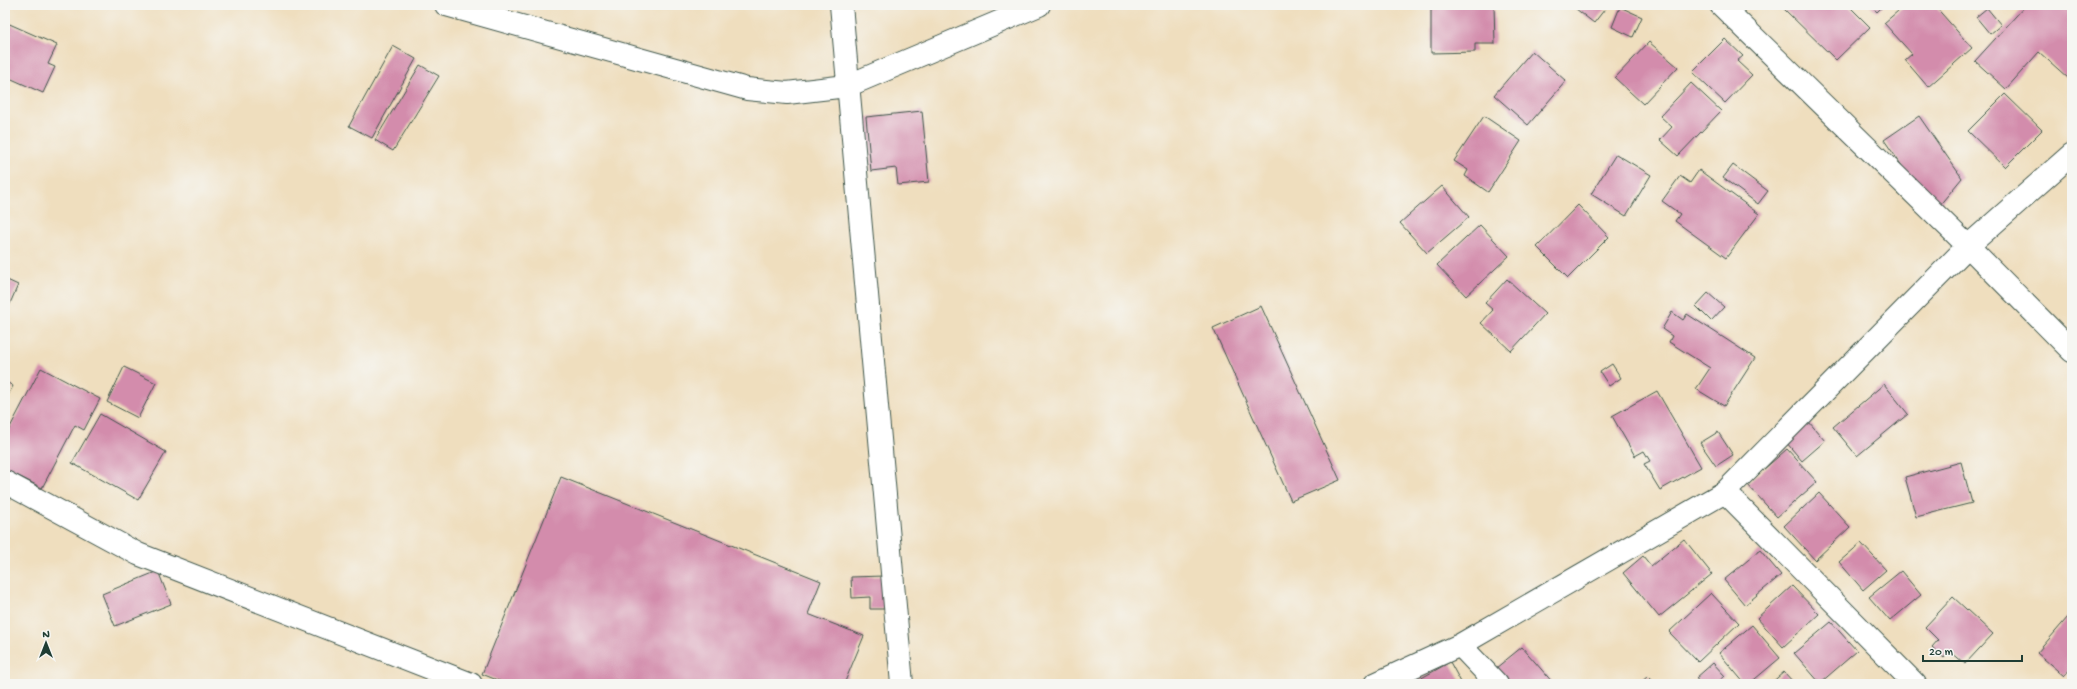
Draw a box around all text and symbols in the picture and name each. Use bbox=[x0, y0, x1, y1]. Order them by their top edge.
north arrow bbox=[26, 623, 66, 663]
text: N bbox=[42, 629, 50, 641]
scale bar bbox=[1923, 637, 2022, 663]
text: 20 m bbox=[1929, 646, 1954, 660]

